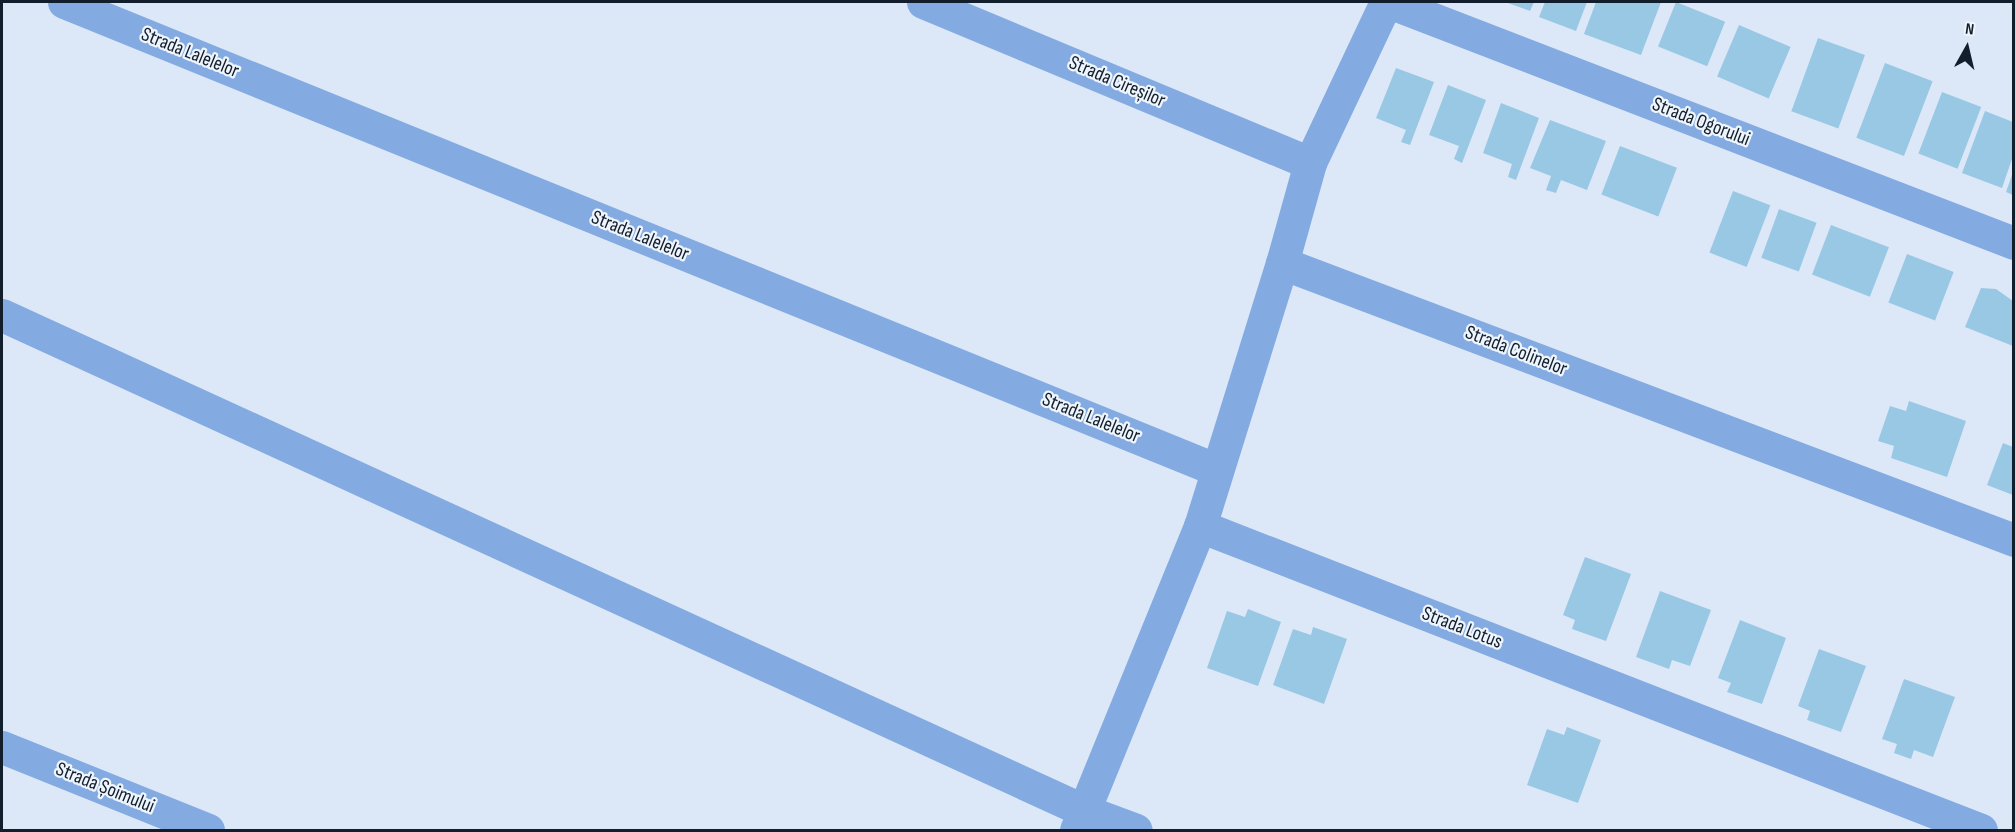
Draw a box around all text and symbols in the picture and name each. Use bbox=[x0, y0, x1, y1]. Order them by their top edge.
north arrow bbox=[1937, 18, 1997, 78]
text: N bbox=[1964, 20, 1975, 40]
street label: Strada Lalelelor bbox=[138, 23, 242, 83]
street label: Strada Cireșilor bbox=[1065, 51, 1169, 113]
street label: Strada Ogorului bbox=[1649, 92, 1753, 152]
street label: Strada Lalelelor bbox=[588, 206, 692, 266]
street label: Strada Colinelor bbox=[1462, 321, 1570, 381]
street label: Strada Lalelelor bbox=[1039, 388, 1143, 448]
street label: Strada Lotus bbox=[1418, 602, 1506, 654]
street label: Strada Șoimului bbox=[52, 757, 158, 819]

